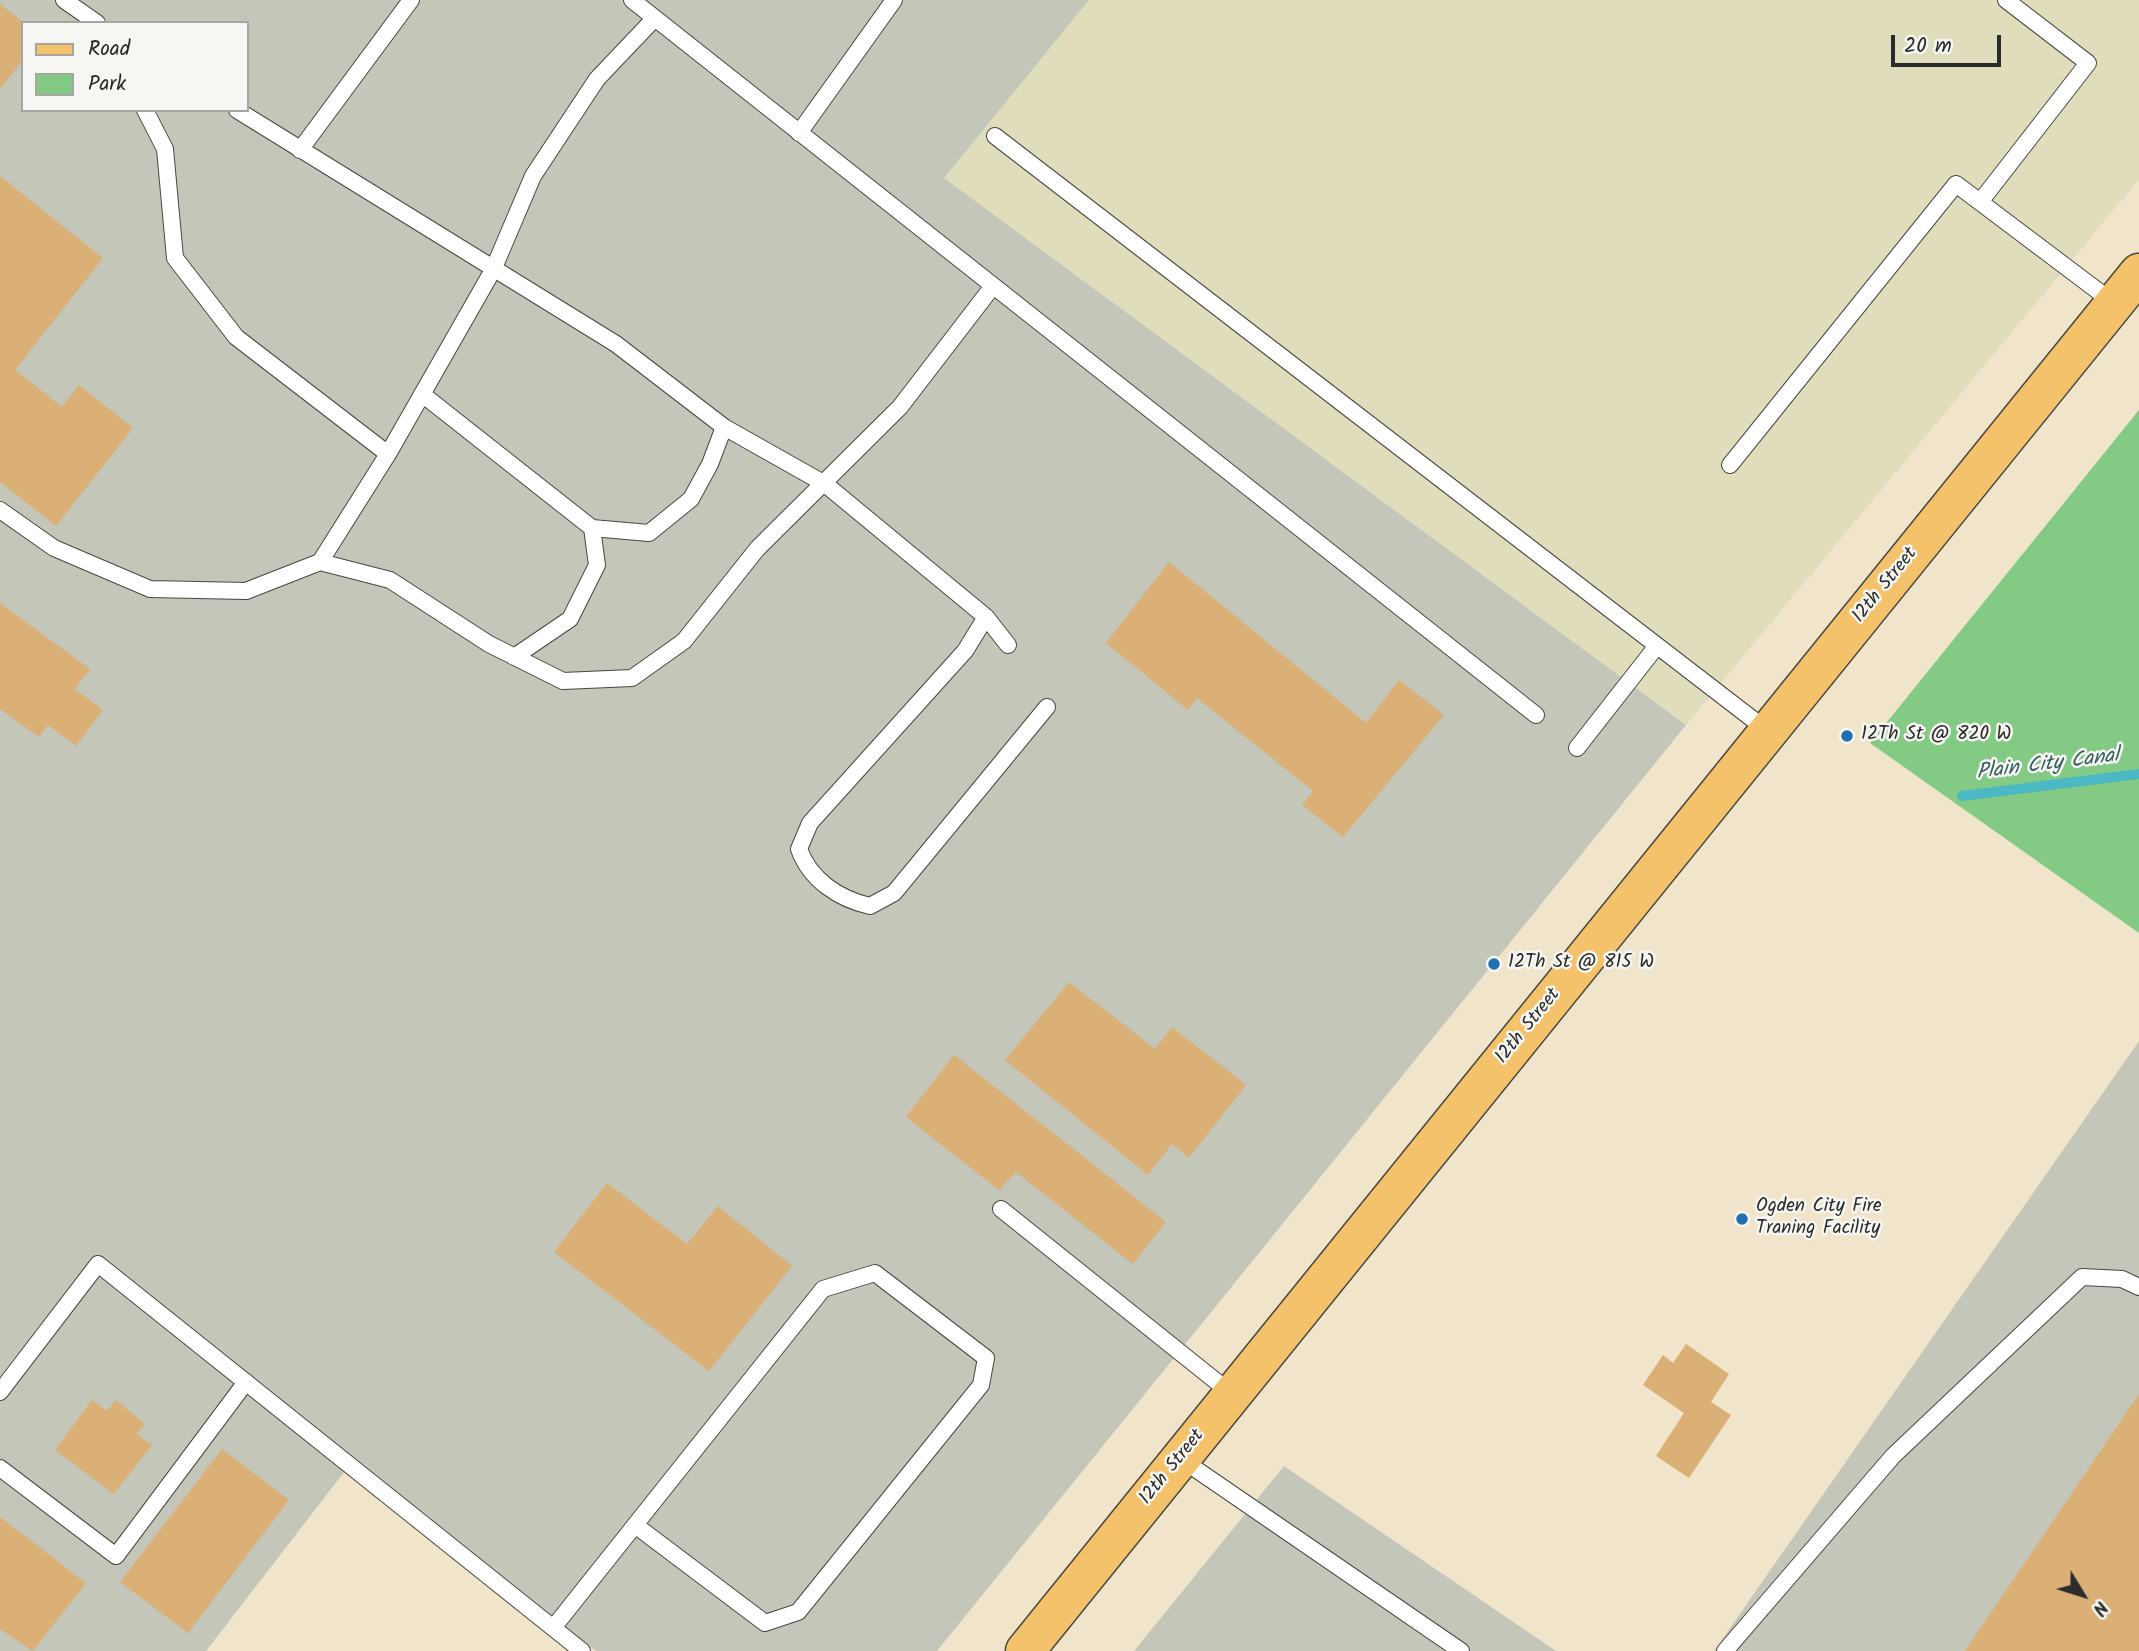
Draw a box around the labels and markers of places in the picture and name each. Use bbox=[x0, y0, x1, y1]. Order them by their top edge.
place label: 12Th St @ 820 W bbox=[1861, 725, 2011, 747]
marker: 12Th St @ 820 W bbox=[1839, 728, 1855, 744]
place label: 12Th St @ 815 W bbox=[1508, 953, 1654, 975]
marker: 12Th St @ 815 W bbox=[1486, 956, 1502, 972]
place label: Ogden City Fire Traning Facility bbox=[1756, 1197, 1882, 1241]
marker: Ogden City Fire Traning Facility bbox=[1734, 1211, 1750, 1227]

